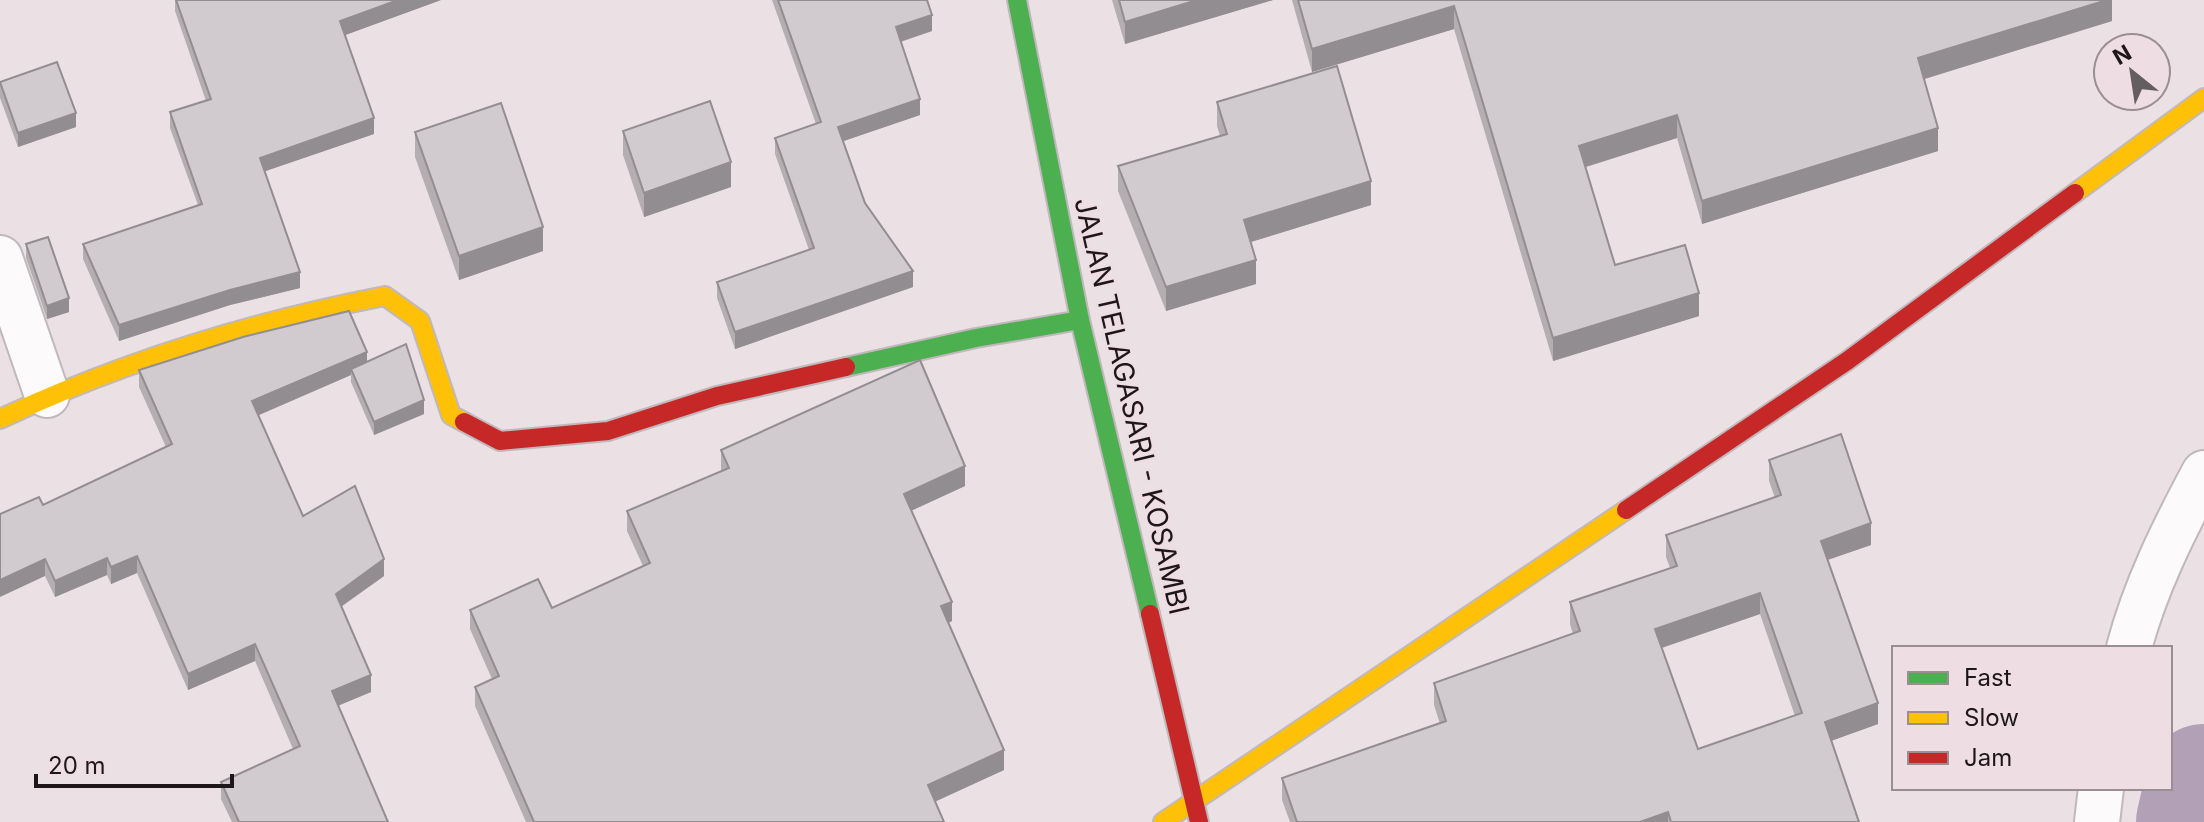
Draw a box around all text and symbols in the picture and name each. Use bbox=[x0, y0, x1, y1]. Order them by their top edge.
north arrow bbox=[2092, 32, 2172, 112]
text: N bbox=[2108, 39, 2136, 70]
street label: JALAN TELAGASARI - KOSAMBI bbox=[1067, 194, 1197, 618]
legend bbox=[1892, 646, 2172, 790]
text: Fast bbox=[1964, 663, 2012, 692]
text: Slow bbox=[1964, 703, 2019, 732]
scale bar bbox=[36, 738, 232, 788]
text: Jam bbox=[1964, 743, 2012, 772]
text: 20 m bbox=[48, 751, 106, 780]

